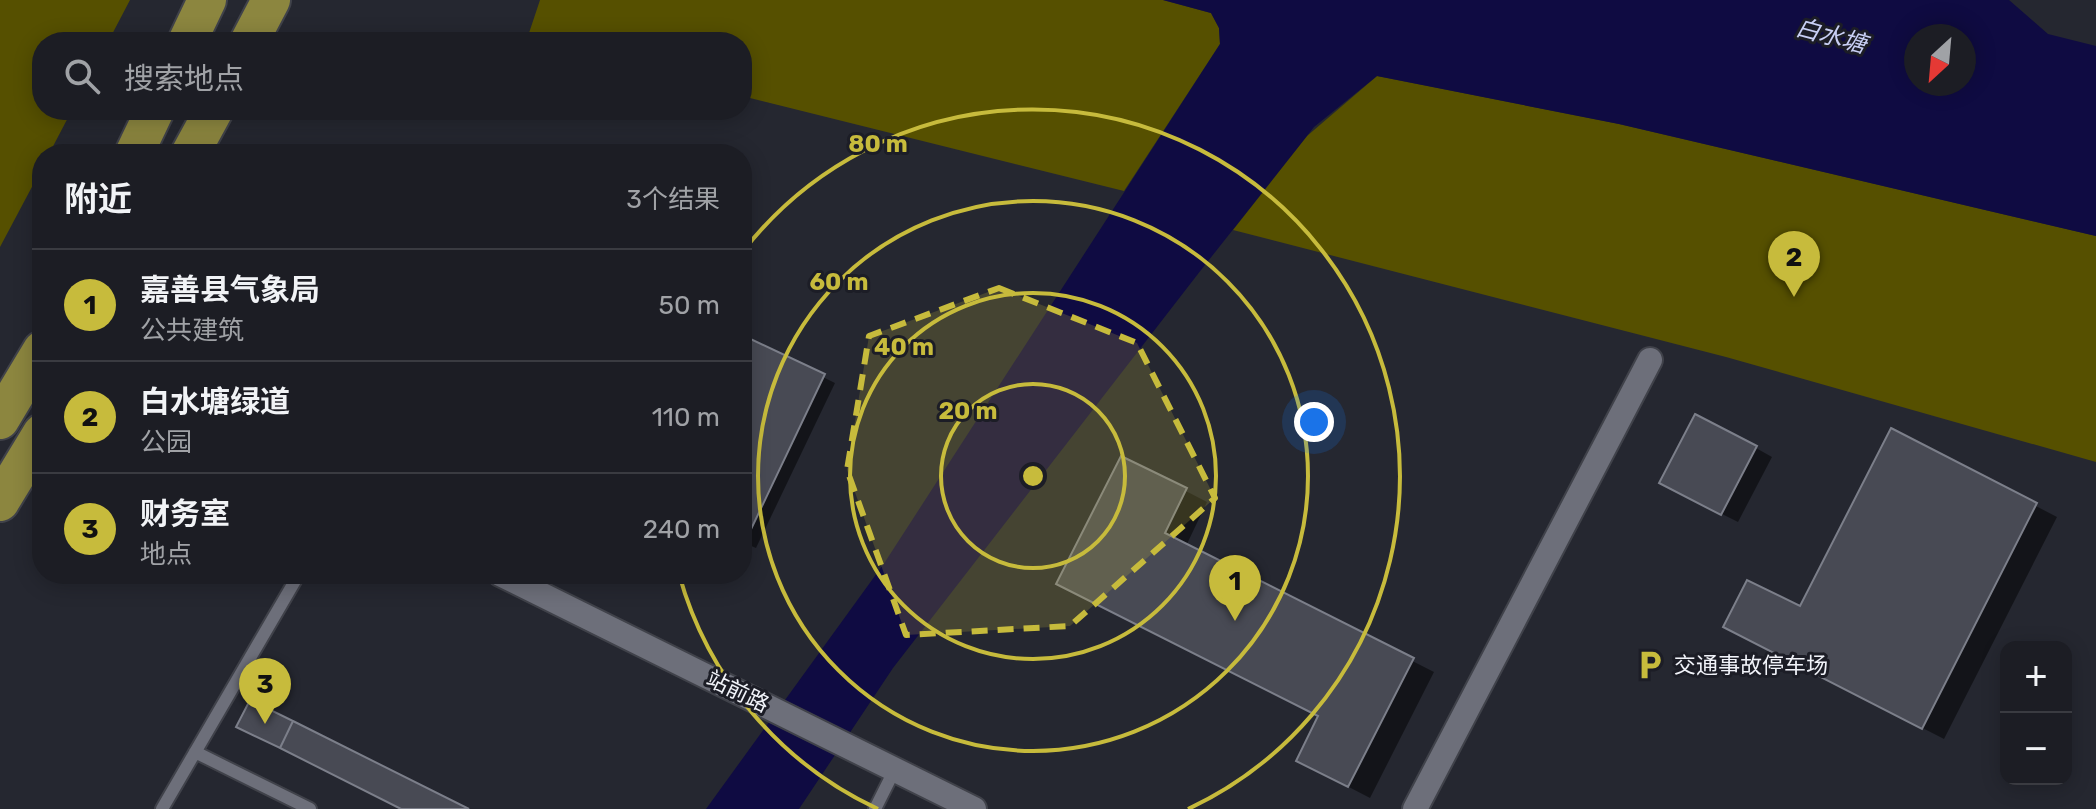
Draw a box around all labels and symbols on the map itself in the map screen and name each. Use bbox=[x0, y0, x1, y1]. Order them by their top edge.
water label: 白水塘 bbox=[1793, 13, 1873, 60]
north arrow bbox=[1904, 24, 1976, 96]
text: 80 m bbox=[848, 130, 908, 158]
pin: 2 bbox=[1768, 231, 1820, 297]
text: 60 m bbox=[809, 268, 869, 296]
text: 40 m bbox=[874, 333, 934, 361]
text: 20 m bbox=[938, 397, 998, 425]
your location bbox=[1294, 402, 1334, 442]
centre of rings bbox=[1019, 462, 1047, 490]
pin: 1 bbox=[1209, 555, 1261, 621]
parking icon: 交通事故停车场 bbox=[1633, 648, 1667, 682]
place label: 交通事故停车场 bbox=[1674, 652, 1828, 679]
pin: 3 bbox=[239, 658, 291, 724]
street label: 站前路 bbox=[702, 665, 773, 718]

